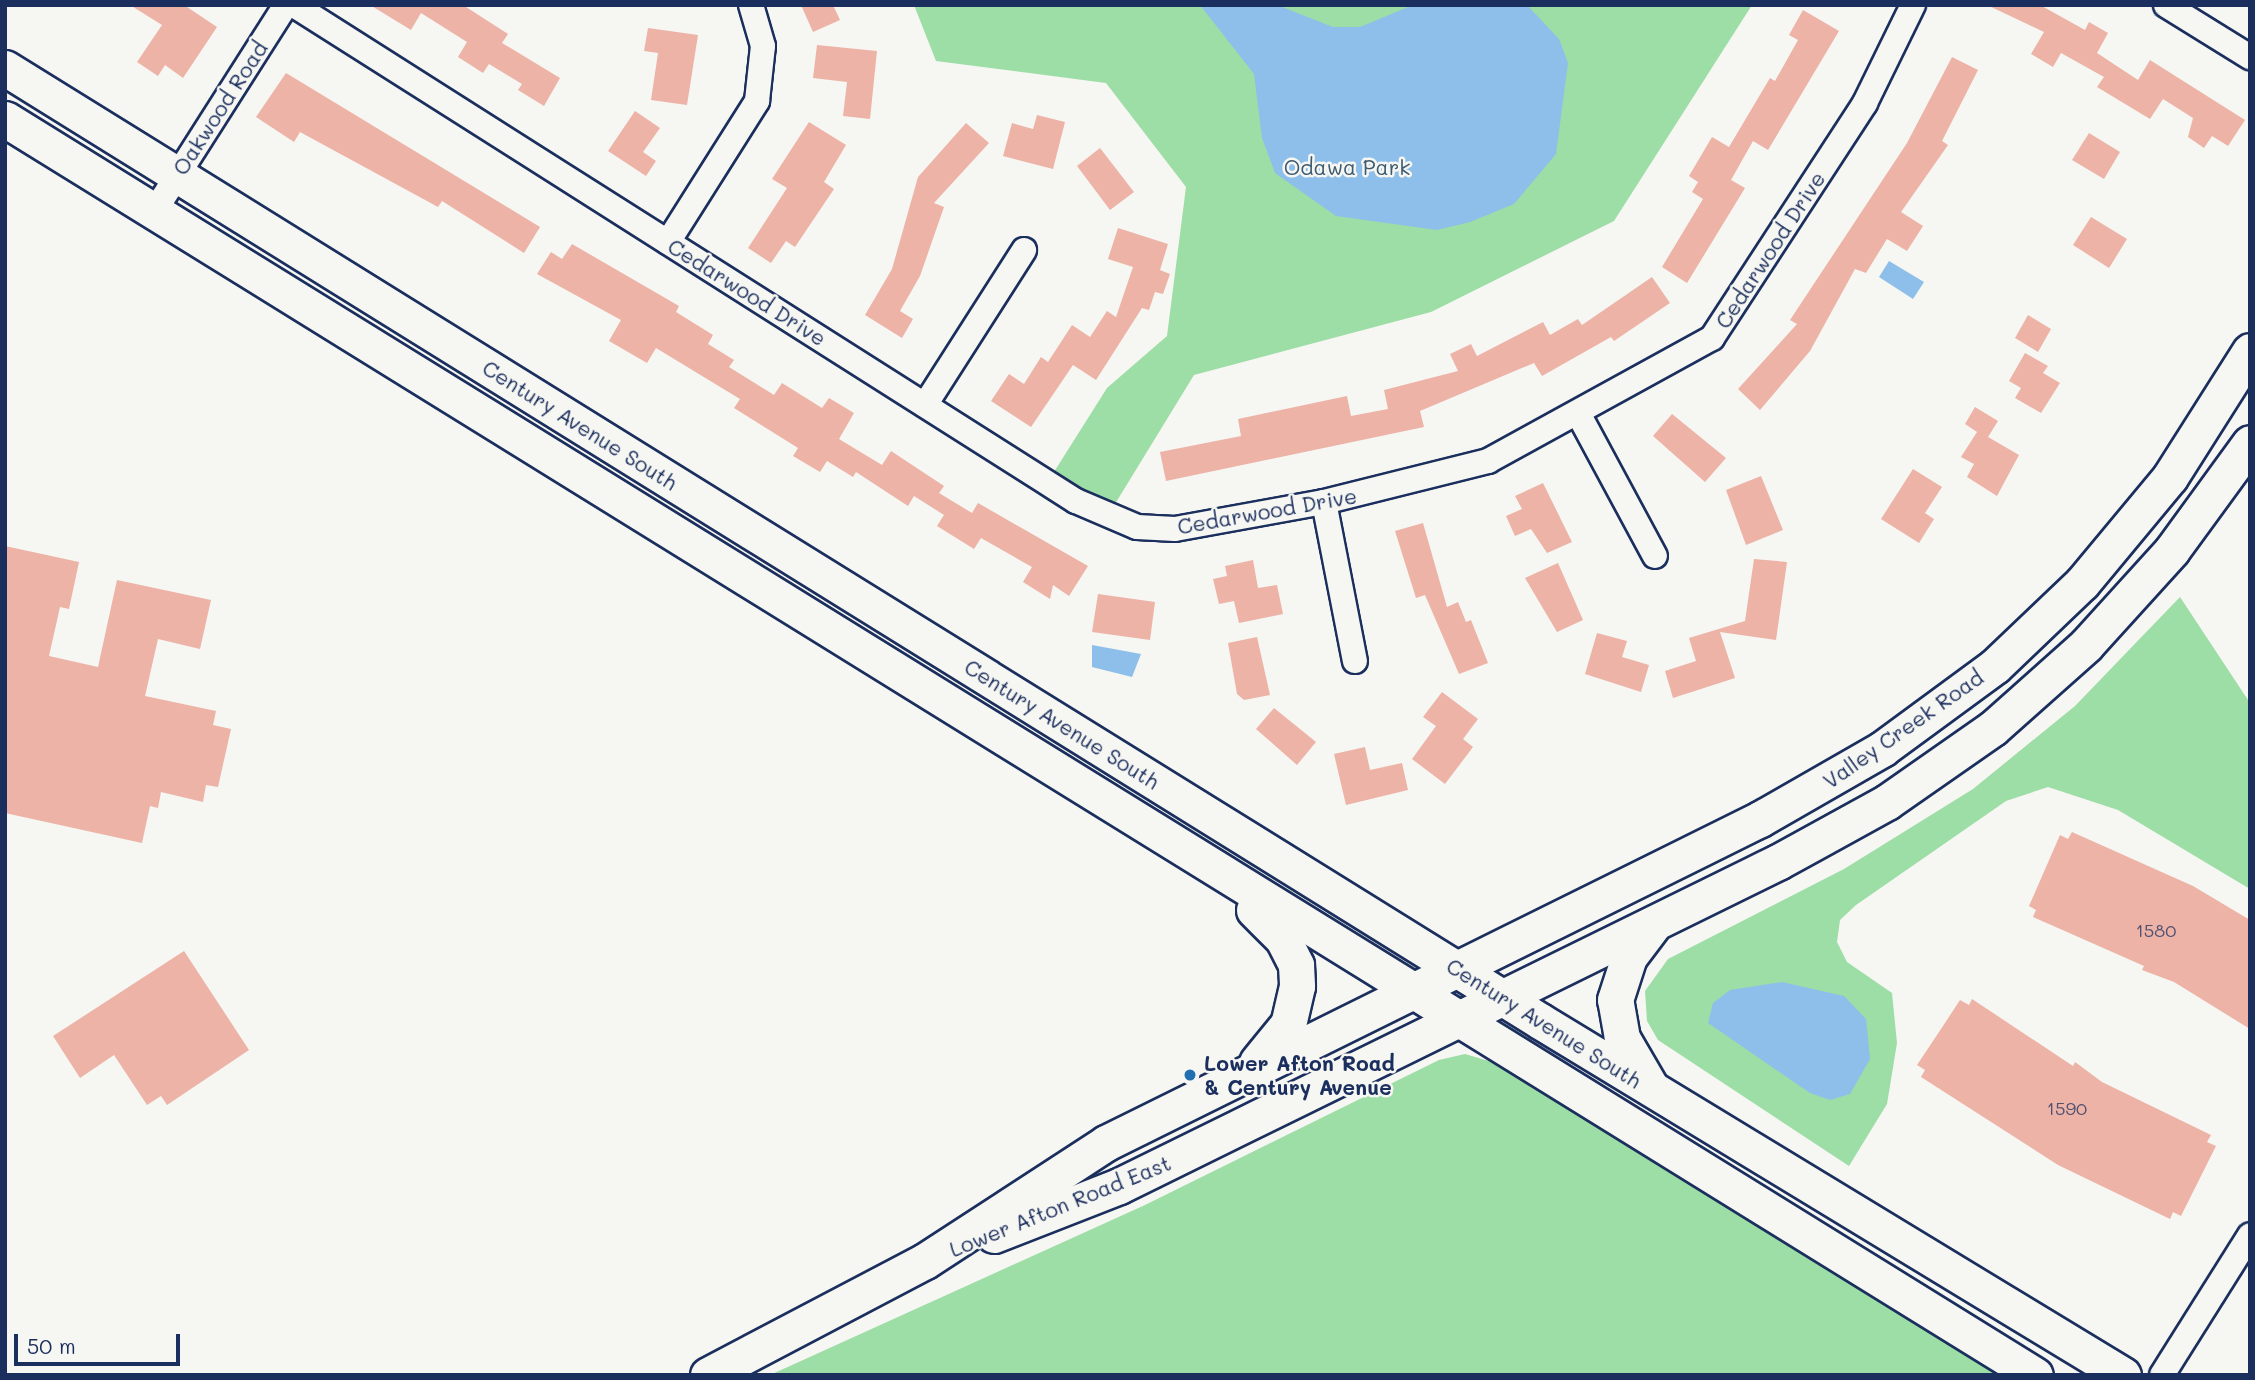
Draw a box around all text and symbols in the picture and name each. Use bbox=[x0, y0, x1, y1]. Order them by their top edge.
street label: Oakwood Road bbox=[167, 36, 273, 180]
park label: Odawa Park bbox=[1284, 154, 1410, 180]
street label: Cedarwood Drive bbox=[1710, 167, 1830, 333]
street label: Cedarwood Drive bbox=[663, 233, 831, 351]
street label: Century Avenue South bbox=[478, 355, 682, 495]
street label: Cedarwood Drive bbox=[1175, 483, 1359, 539]
street label: Century Avenue South bbox=[960, 654, 1164, 794]
street label: Valley Creek Road bbox=[1818, 664, 1988, 794]
house number: 1580 bbox=[2136, 919, 2176, 941]
street label: Century Avenue South bbox=[1442, 953, 1646, 1093]
place label: Lower Afton Road & Century Avenue bbox=[1204, 1050, 1395, 1100]
marker: Lower Afton Road & Century Avenue bbox=[1182, 1067, 1198, 1083]
house number: 1590 bbox=[2047, 1097, 2087, 1119]
street label: Lower Afton Road East bbox=[946, 1150, 1174, 1262]
scale bar bbox=[18, 1320, 184, 1364]
text: 50 m bbox=[27, 1332, 76, 1359]

